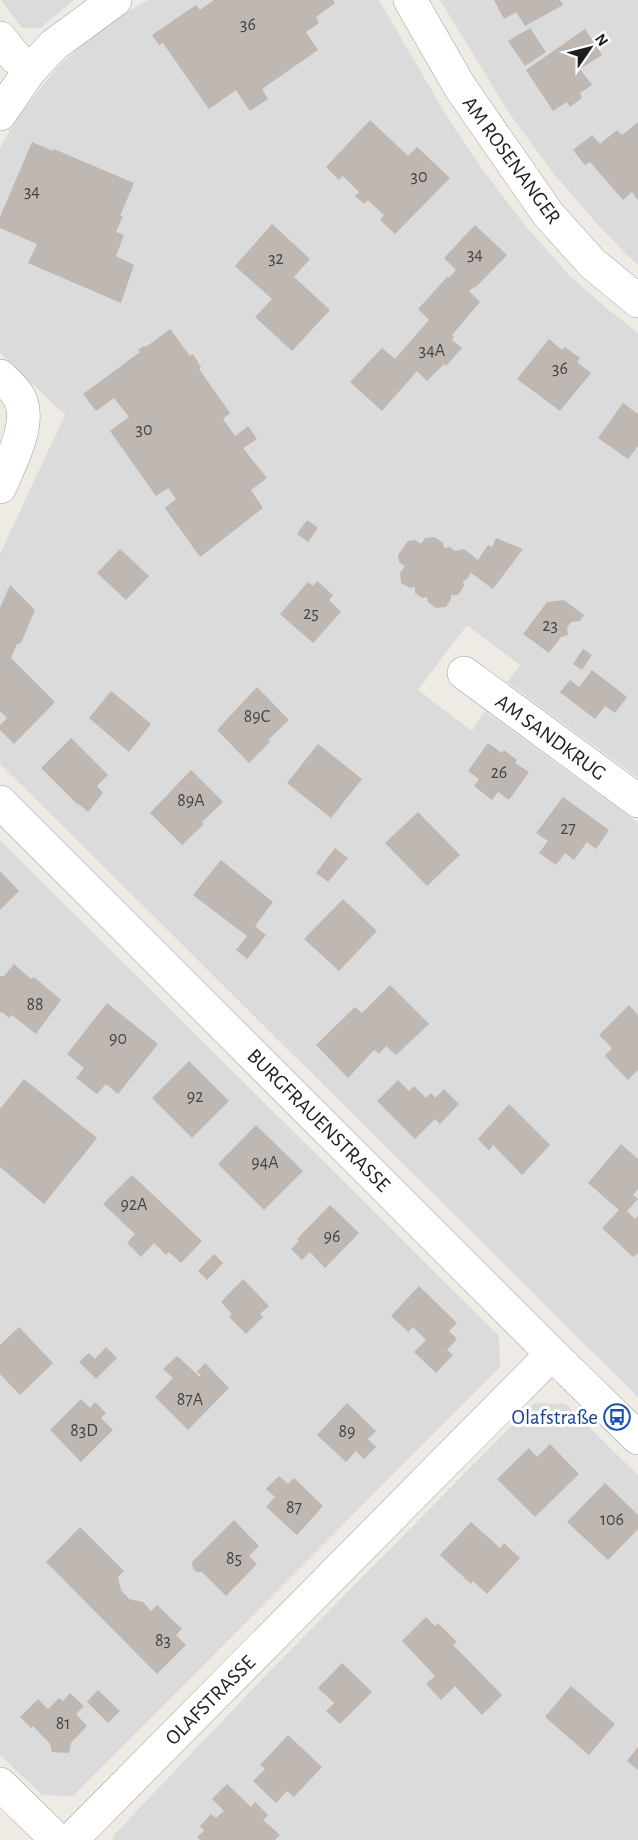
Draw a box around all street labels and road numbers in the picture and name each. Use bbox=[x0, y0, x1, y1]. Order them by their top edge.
street label: AM ROSENANGER bbox=[458, 93, 565, 228]
street label: AM SANDKRUG bbox=[492, 691, 610, 784]
street label: BURGFRAUENSTRASSE bbox=[243, 1045, 394, 1196]
street label: OLAFSTRASSE bbox=[162, 1652, 259, 1749]

